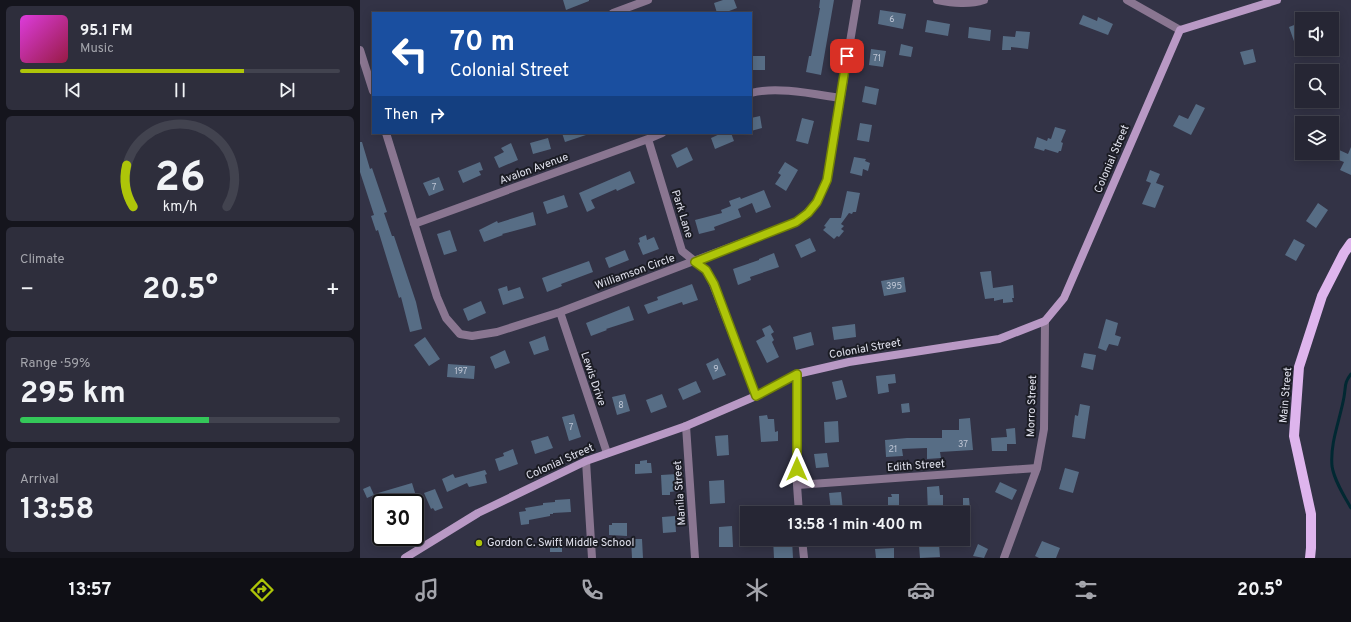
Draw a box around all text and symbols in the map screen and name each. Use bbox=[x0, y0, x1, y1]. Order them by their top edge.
map controls bbox=[1295, 12, 1339, 160]
button: sound bbox=[1295, 12, 1339, 56]
house number: 6 bbox=[889, 14, 895, 25]
text: 95.1 FM bbox=[80, 22, 133, 41]
text: 70 m bbox=[450, 25, 515, 61]
icon: left bbox=[384, 28, 436, 80]
pin bbox=[830, 39, 864, 73]
text: Music bbox=[80, 41, 114, 57]
icon: arrive bbox=[836, 45, 858, 67]
house number: 71 bbox=[873, 53, 881, 64]
text: Colonial Street bbox=[450, 60, 569, 83]
button: search bbox=[1295, 64, 1339, 108]
icon: previous bbox=[62, 79, 84, 101]
icon: pause bbox=[169, 79, 191, 101]
icon: next bbox=[276, 79, 298, 101]
icon: right bbox=[426, 104, 448, 126]
text: Then bbox=[384, 106, 418, 125]
button: layers bbox=[1295, 116, 1339, 160]
street label: Colonial Street bbox=[1091, 123, 1133, 195]
street label: Avalon Avenue bbox=[498, 150, 570, 188]
text: 26 bbox=[155, 152, 206, 205]
house number: 7 bbox=[432, 182, 437, 193]
street label: Park Lane bbox=[668, 188, 696, 240]
text: km/h bbox=[163, 197, 197, 215]
street label: Williamson Circle bbox=[593, 251, 677, 293]
text: Climate bbox=[20, 252, 65, 268]
text: 20.5° bbox=[142, 272, 218, 309]
text: − bbox=[20, 277, 34, 304]
text: + bbox=[326, 277, 340, 304]
house number: 395 bbox=[886, 281, 902, 292]
street label: Colonial Street bbox=[828, 336, 902, 362]
street label: Lewis Drive bbox=[577, 350, 609, 408]
text: Range · 59% bbox=[20, 356, 90, 372]
house number: 9 bbox=[713, 364, 719, 375]
house number: 197 bbox=[454, 366, 468, 377]
street label: Main Street bbox=[1277, 366, 1295, 424]
street label: Morro Street bbox=[1024, 375, 1040, 437]
text: 295 km bbox=[20, 376, 126, 413]
house number: 8 bbox=[618, 400, 624, 411]
house number: 7 bbox=[569, 422, 574, 433]
house number: 37 bbox=[958, 439, 968, 450]
street label: Colonial Street bbox=[524, 441, 596, 483]
house number: 21 bbox=[889, 444, 897, 455]
position arrow bbox=[776, 448, 818, 490]
street label: Edith Street bbox=[886, 457, 946, 475]
street label: Manila Street bbox=[671, 460, 689, 526]
text: Arrival bbox=[20, 472, 59, 488]
text: 13:58 bbox=[20, 492, 94, 529]
speed limit sign: 30 bbox=[372, 494, 424, 546]
text: 13:58 · 1 min · 400 m bbox=[788, 516, 922, 535]
place label: Gordon C. Swift Middle School bbox=[487, 536, 634, 550]
marker: Gordon C. Swift Middle School bbox=[474, 538, 484, 548]
icon: directions bbox=[248, 576, 276, 604]
icon: music bbox=[413, 576, 441, 604]
icon: phone bbox=[578, 576, 606, 604]
icon: climate bbox=[743, 576, 771, 604]
icon: car bbox=[907, 576, 935, 604]
icon: filters bbox=[1072, 576, 1100, 604]
text: 13:57 bbox=[68, 579, 111, 602]
text: 20.5° bbox=[1237, 579, 1283, 602]

